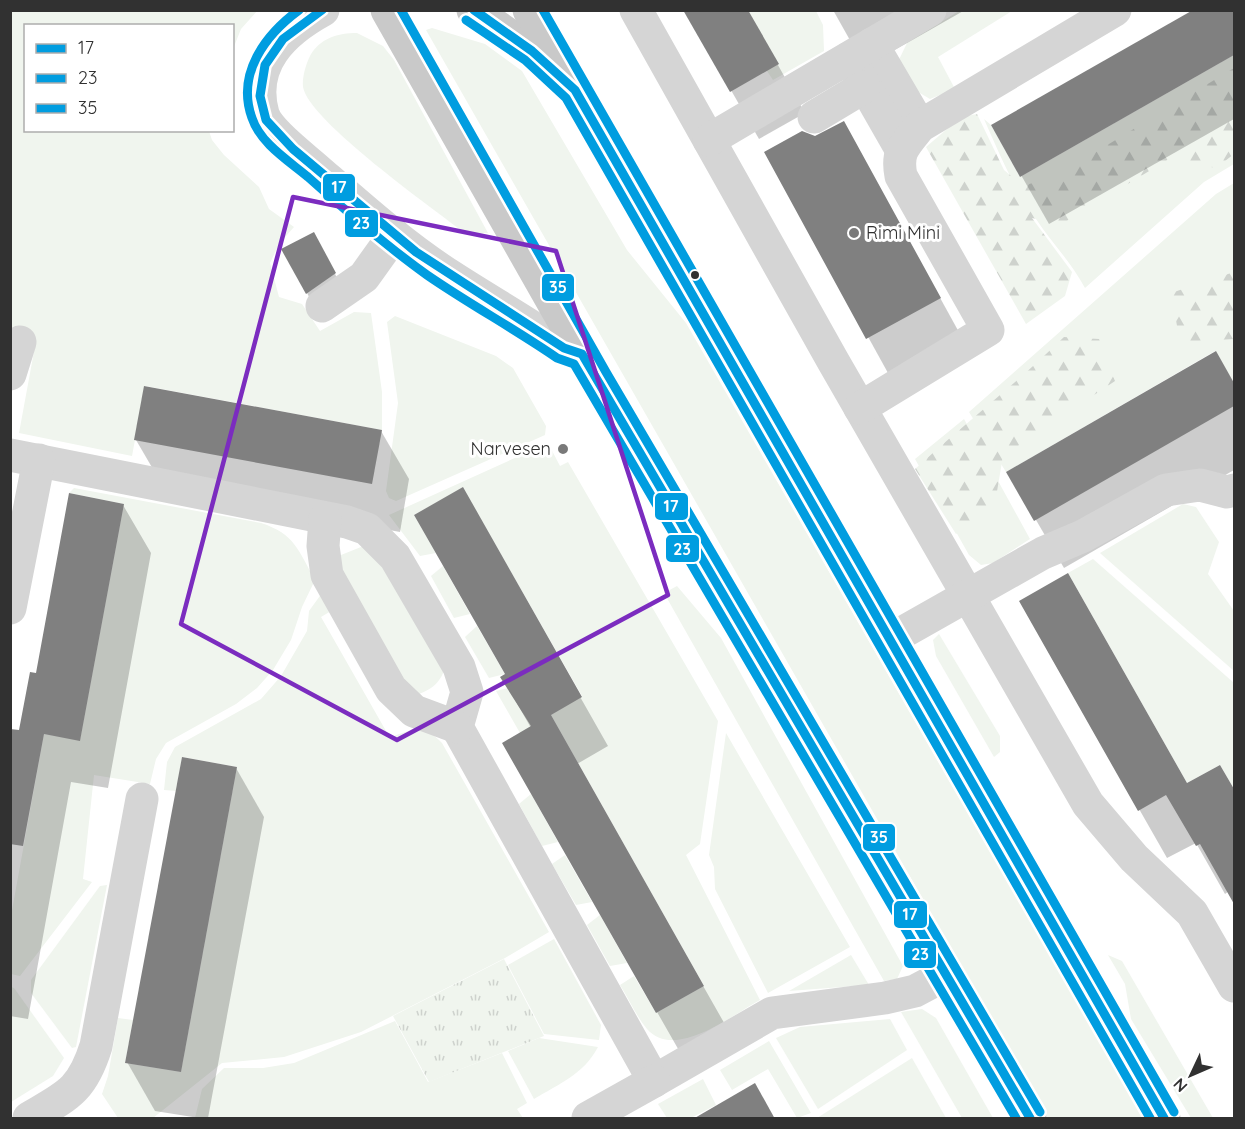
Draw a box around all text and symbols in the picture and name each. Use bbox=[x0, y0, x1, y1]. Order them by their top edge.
legend bbox=[24, 24, 234, 132]
text: 17 bbox=[78, 36, 94, 59]
text: 23 bbox=[78, 66, 97, 89]
text: 35 bbox=[78, 96, 97, 119]
line badge: 17 bbox=[322, 173, 356, 202]
text: 17 bbox=[331, 177, 347, 197]
line badge: 23 bbox=[344, 209, 379, 238]
text: 23 bbox=[352, 213, 370, 233]
place label: Rimi Mini bbox=[866, 221, 940, 244]
marker: Rimi Mini bbox=[847, 226, 861, 240]
unlabelled marker bbox=[689, 269, 701, 281]
line badge: 35 bbox=[541, 273, 575, 302]
text: 35 bbox=[549, 277, 567, 297]
place label: Narvesen bbox=[471, 437, 551, 460]
marker: Narvesen bbox=[556, 442, 570, 456]
line badge: 17 bbox=[654, 492, 689, 521]
text: 17 bbox=[663, 496, 679, 516]
line badge: 23 bbox=[665, 534, 700, 563]
text: 23 bbox=[673, 539, 691, 559]
line badge: 35 bbox=[862, 823, 896, 852]
text: 35 bbox=[870, 827, 888, 847]
line badge: 17 bbox=[893, 900, 928, 929]
text: 17 bbox=[902, 904, 918, 924]
line badge: 23 bbox=[903, 940, 937, 969]
text: 23 bbox=[911, 944, 929, 964]
north arrow bbox=[1161, 1045, 1221, 1105]
text: N bbox=[1169, 1074, 1191, 1097]

